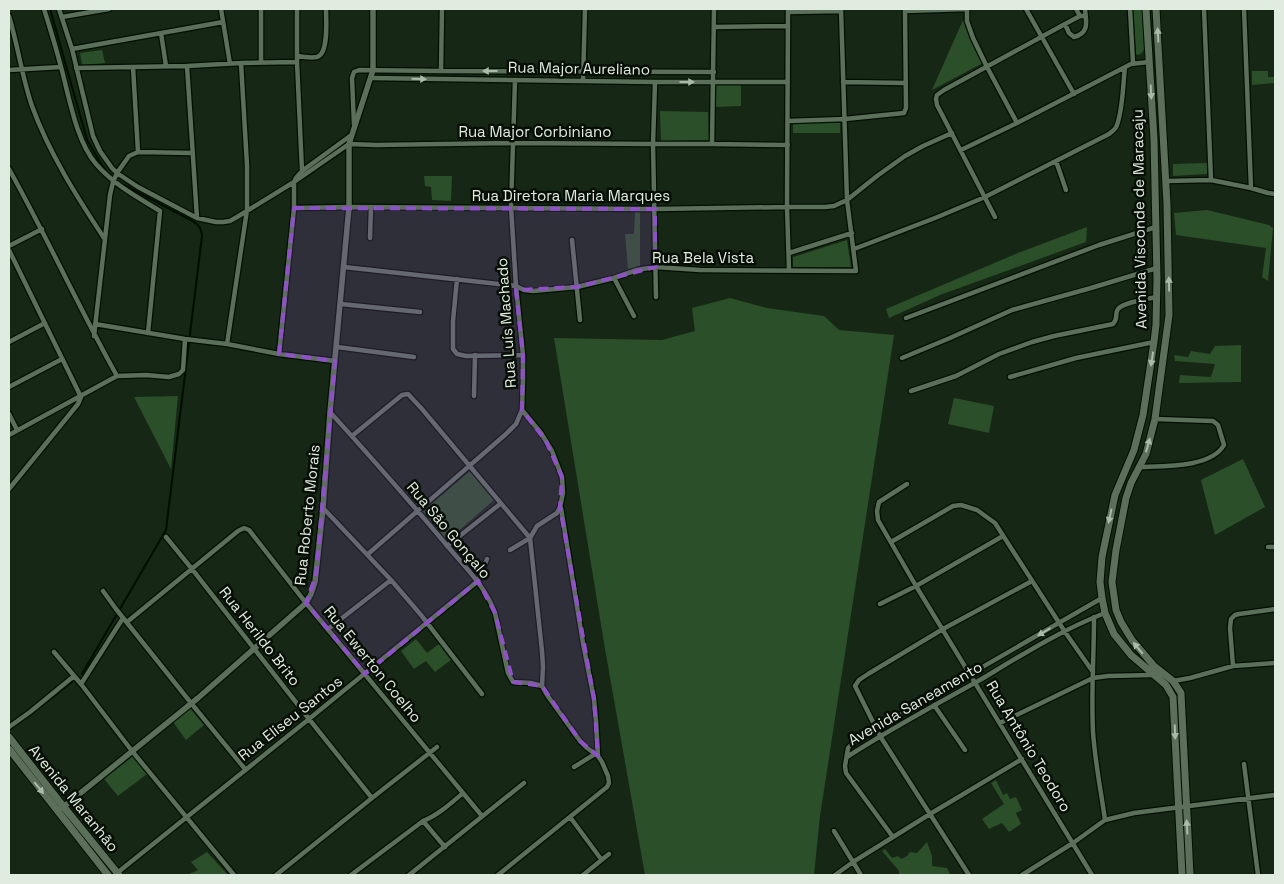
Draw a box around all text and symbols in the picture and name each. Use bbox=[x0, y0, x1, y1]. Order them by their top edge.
one-way arrow bbox=[1153, 26, 1161, 42]
street label: Rua Major Aureliano bbox=[508, 57, 650, 79]
one-way arrow bbox=[482, 67, 498, 75]
one-way arrow bbox=[412, 75, 428, 83]
one-way arrow bbox=[679, 78, 695, 86]
one-way arrow bbox=[1147, 85, 1155, 101]
street label: Avenida Visconde de Maracaju bbox=[1128, 109, 1150, 329]
street label: Rua Major Corbiniano bbox=[458, 122, 612, 141]
street label: Rua Diretora Maria Marques bbox=[472, 186, 670, 205]
street label: Rua Bela Vista bbox=[652, 248, 754, 267]
street label: Rua Luís Machado bbox=[492, 257, 520, 389]
one-way arrow bbox=[1164, 276, 1172, 292]
one-way arrow bbox=[1147, 352, 1155, 368]
one-way arrow bbox=[1145, 437, 1153, 452]
street label: Rua Roberto Morais bbox=[290, 443, 324, 586]
street label: Rua São Gonçalo bbox=[403, 478, 495, 582]
one-way arrow bbox=[1106, 508, 1114, 523]
street label: Rua Herildo Brito bbox=[215, 583, 305, 689]
street label: Rua Ewerton Coelho bbox=[320, 602, 426, 726]
one-way arrow bbox=[1038, 627, 1051, 636]
one-way arrow bbox=[1132, 642, 1143, 655]
street label: Avenida Saneamento bbox=[844, 657, 986, 749]
street label: Rua Eliseu Santos bbox=[234, 671, 346, 765]
street label: Rua Antônio Teodoro bbox=[982, 677, 1076, 815]
one-way arrow bbox=[1172, 724, 1180, 740]
street label: Avenida Maranhão bbox=[25, 741, 123, 855]
one-way arrow bbox=[33, 781, 44, 794]
one-way arrow bbox=[1183, 818, 1191, 834]

